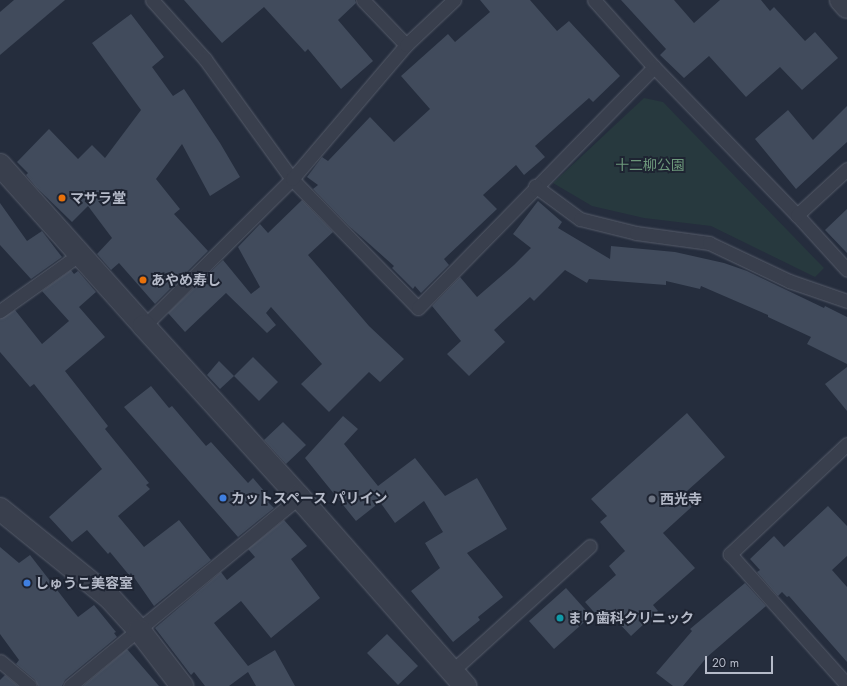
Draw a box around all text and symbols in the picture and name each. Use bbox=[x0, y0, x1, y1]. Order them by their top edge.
park label: 十二柳公園 bbox=[615, 157, 685, 173]
place label: マサラ堂 bbox=[70, 190, 126, 206]
marker: マサラ堂 bbox=[57, 193, 67, 203]
place label: あやめ寿し bbox=[151, 272, 221, 288]
marker: あやめ寿し bbox=[138, 275, 148, 285]
place label: カットスペース パリイン bbox=[231, 490, 389, 506]
place label: 西光寺 bbox=[660, 491, 702, 507]
marker: カットスペース パリイン bbox=[218, 493, 228, 503]
marker: 西光寺 bbox=[647, 494, 657, 504]
place label: しゅうこ美容室 bbox=[35, 575, 133, 591]
marker: しゅうこ美容室 bbox=[22, 578, 32, 588]
place label: まり歯科クリニック bbox=[568, 610, 694, 626]
marker: まり歯科クリニック bbox=[555, 613, 565, 623]
scale bar bbox=[707, 648, 775, 674]
text: 20 m bbox=[712, 654, 739, 672]

